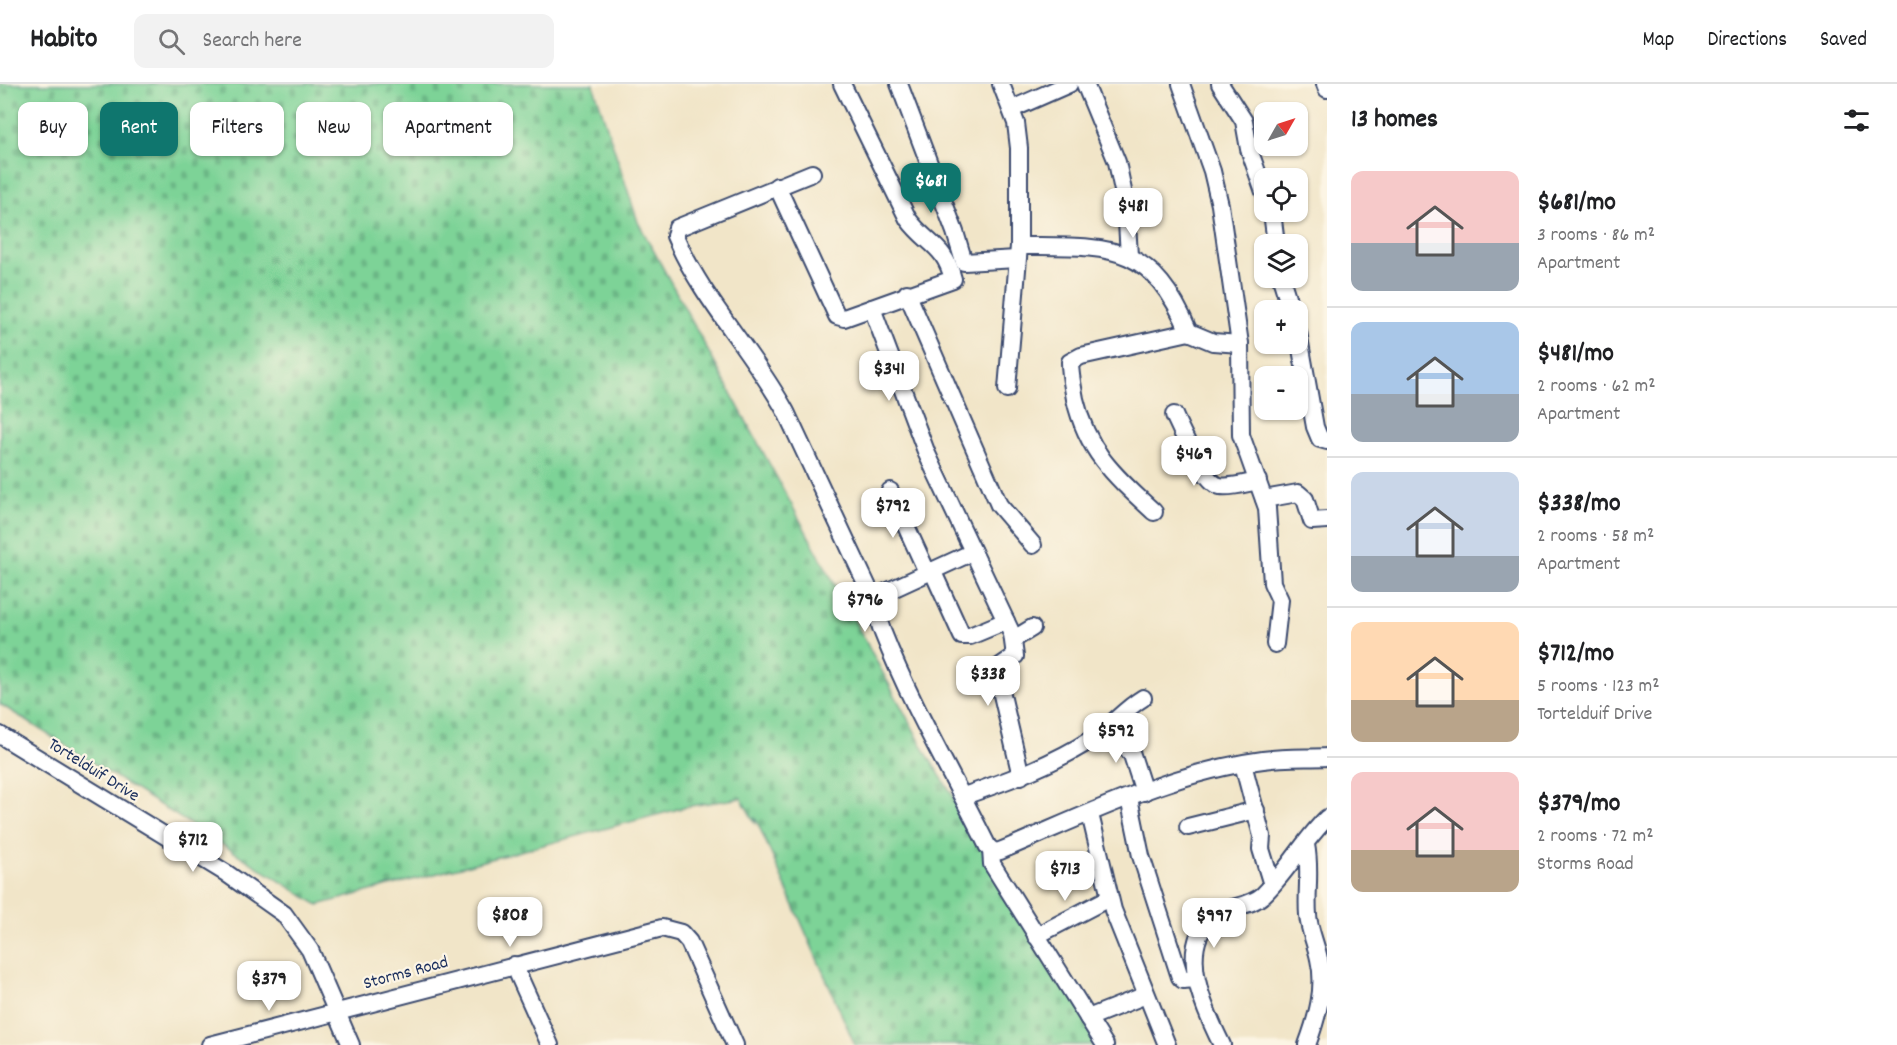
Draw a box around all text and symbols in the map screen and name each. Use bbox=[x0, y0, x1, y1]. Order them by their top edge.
search box bbox=[134, 14, 554, 68]
text: Habito bbox=[30, 21, 98, 61]
icon: search bbox=[155, 25, 188, 58]
text: Search here bbox=[203, 26, 302, 57]
text: Map bbox=[1643, 26, 1674, 56]
text: Directions bbox=[1707, 26, 1787, 56]
text: Saved bbox=[1820, 26, 1867, 56]
chip: Buy bbox=[18, 102, 88, 156]
chip: Rent bbox=[100, 102, 178, 156]
chip: Filters bbox=[190, 102, 284, 156]
chip: New bbox=[296, 102, 371, 156]
chip: Apartment bbox=[383, 102, 513, 156]
north arrow bbox=[1254, 102, 1308, 156]
map controls bbox=[1254, 102, 1308, 420]
text: 13 homes bbox=[1351, 102, 1438, 139]
icon: filters bbox=[1840, 104, 1873, 137]
pin: $681 bbox=[895, 163, 967, 214]
text: $681 bbox=[915, 168, 947, 196]
button: locate bbox=[1254, 168, 1308, 222]
text: $681/mo bbox=[1537, 185, 1616, 222]
pin: $481 bbox=[1097, 188, 1169, 239]
text: $481 bbox=[1118, 193, 1148, 221]
icon: home bbox=[1399, 195, 1471, 267]
text: 3 rooms · 86 m² bbox=[1537, 222, 1655, 250]
button: layers bbox=[1254, 234, 1308, 288]
text: Apartment bbox=[1537, 250, 1620, 278]
button: + bbox=[1254, 300, 1308, 354]
text: $481/mo bbox=[1537, 336, 1614, 373]
icon: home bbox=[1399, 346, 1471, 418]
pin: $341 bbox=[853, 351, 925, 402]
text: $341 bbox=[873, 356, 905, 384]
button: − bbox=[1254, 366, 1308, 420]
text: 2 rooms · 62 m² bbox=[1537, 373, 1656, 401]
text: Apartment bbox=[1537, 401, 1620, 429]
pin: $469 bbox=[1158, 436, 1230, 487]
text: $469 bbox=[1175, 441, 1213, 469]
text: $338/mo bbox=[1537, 486, 1621, 523]
pin: $792 bbox=[857, 488, 929, 539]
text: $792 bbox=[875, 493, 911, 521]
icon: home bbox=[1399, 496, 1471, 568]
text: 2 rooms · 58 m² bbox=[1537, 523, 1654, 551]
text: Apartment bbox=[1537, 551, 1620, 579]
pin: $796 bbox=[829, 582, 901, 633]
text: $796 bbox=[847, 587, 883, 615]
text: $712/mo bbox=[1537, 636, 1614, 673]
icon: home bbox=[1399, 646, 1471, 718]
pin: $338 bbox=[952, 656, 1024, 707]
text: $338 bbox=[970, 661, 1006, 689]
text: 5 rooms · 123 m² bbox=[1537, 673, 1660, 701]
text: Tortelduif Drive bbox=[1537, 701, 1652, 729]
pin: $592 bbox=[1080, 713, 1152, 764]
text: $592 bbox=[1097, 718, 1135, 746]
street label: Tortelduif Drive bbox=[42, 733, 144, 809]
text: $379/mo bbox=[1537, 786, 1620, 823]
icon: home bbox=[1399, 796, 1471, 868]
pin: $712 bbox=[157, 822, 229, 873]
text: 2 rooms · 72 m² bbox=[1537, 823, 1653, 851]
text: $712 bbox=[178, 827, 208, 855]
pin: $713 bbox=[1029, 851, 1101, 902]
text: Storms Road bbox=[1537, 851, 1634, 879]
text: $713 bbox=[1049, 856, 1081, 884]
pin: $808 bbox=[474, 897, 546, 948]
pin: $997 bbox=[1178, 898, 1250, 949]
text: $808 bbox=[491, 902, 529, 930]
text: $997 bbox=[1196, 903, 1232, 931]
street label: Storms Road bbox=[361, 951, 451, 997]
pin: $379 bbox=[233, 961, 305, 1012]
text: $379 bbox=[251, 966, 287, 994]

